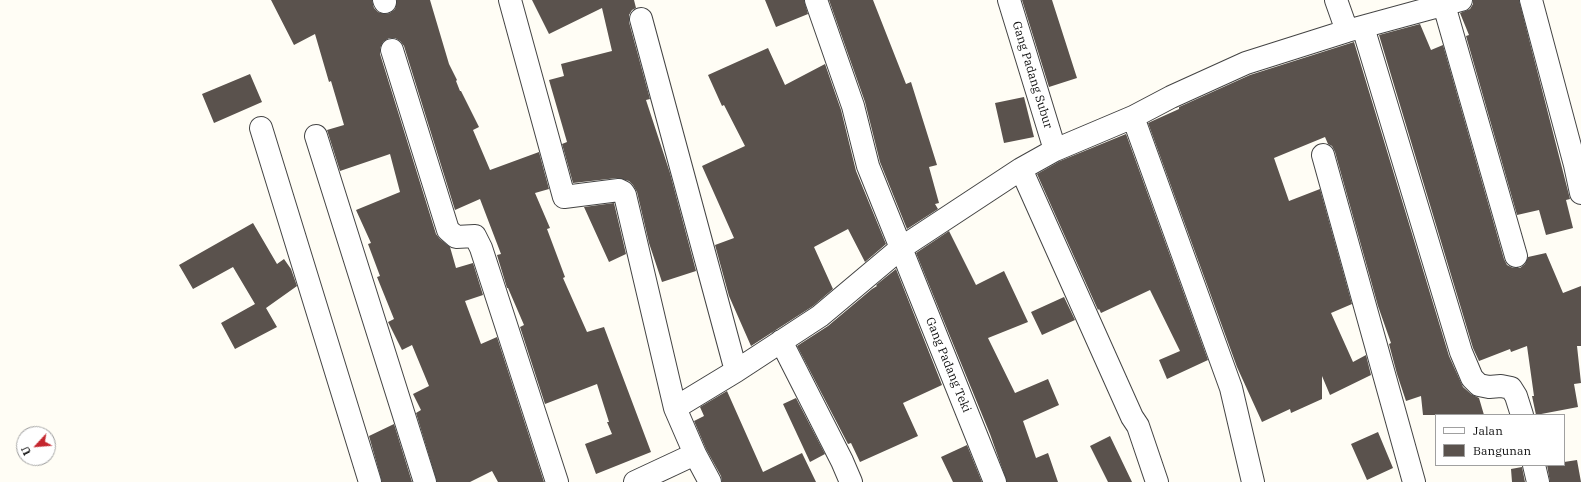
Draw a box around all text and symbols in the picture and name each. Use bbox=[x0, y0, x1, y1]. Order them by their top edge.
street label: Gang Padang Subur bbox=[1009, 20, 1055, 130]
street label: Gang Padang Teki bbox=[922, 315, 974, 415]
legend bbox=[1435, 414, 1565, 466]
text: Jalan bbox=[1473, 423, 1503, 438]
north arrow bbox=[16, 426, 56, 466]
text: Bangunan bbox=[1473, 443, 1531, 458]
text: U bbox=[18, 444, 34, 458]

